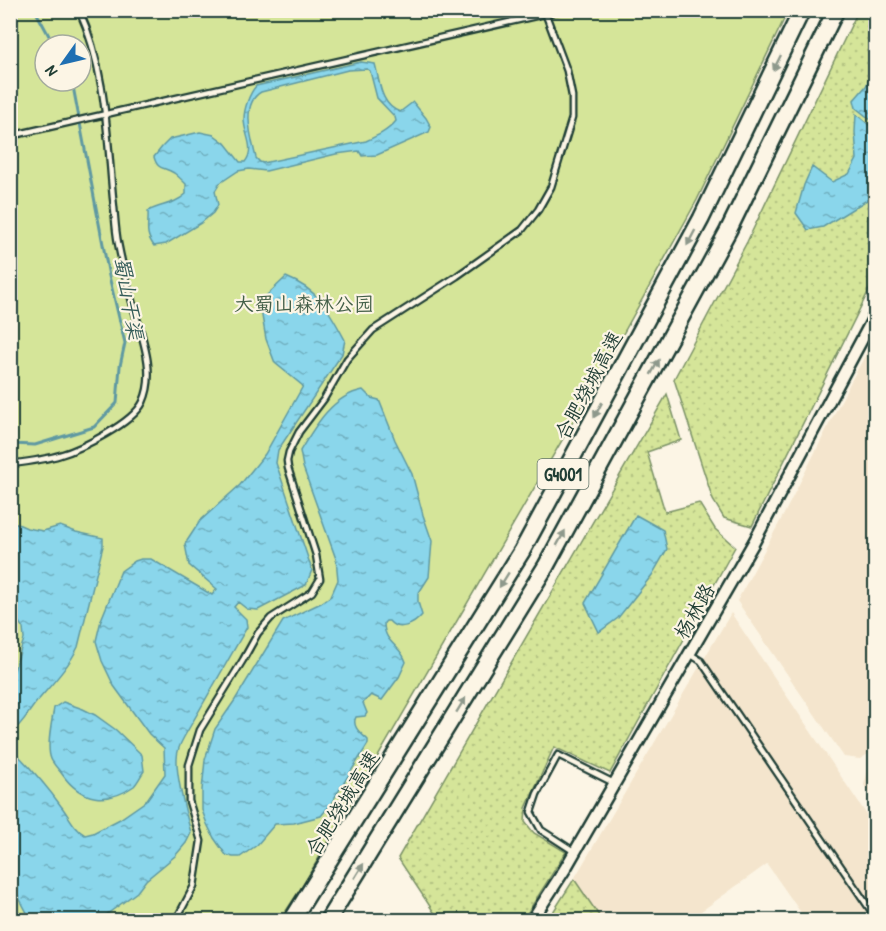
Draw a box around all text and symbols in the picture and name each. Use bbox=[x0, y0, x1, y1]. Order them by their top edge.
north arrow bbox=[33, 33, 93, 93]
one-way arrow bbox=[772, 55, 782, 72]
text: N bbox=[39, 61, 62, 81]
one-way arrow bbox=[686, 230, 696, 247]
water label: 蜀山干渠 bbox=[107, 254, 151, 344]
park label: 大蜀山森林公园 bbox=[234, 290, 374, 317]
street label: 合肥绕城高速 bbox=[548, 326, 628, 444]
one-way arrow bbox=[650, 358, 660, 375]
one-way arrow bbox=[593, 401, 603, 418]
road number: G4001 bbox=[538, 459, 588, 489]
one-way arrow bbox=[556, 529, 566, 546]
one-way arrow bbox=[498, 572, 509, 588]
street label: 杨林路 bbox=[667, 577, 721, 644]
one-way arrow bbox=[455, 697, 466, 713]
street label: 合肥绕城高速 bbox=[299, 745, 385, 861]
one-way arrow bbox=[354, 863, 365, 879]

